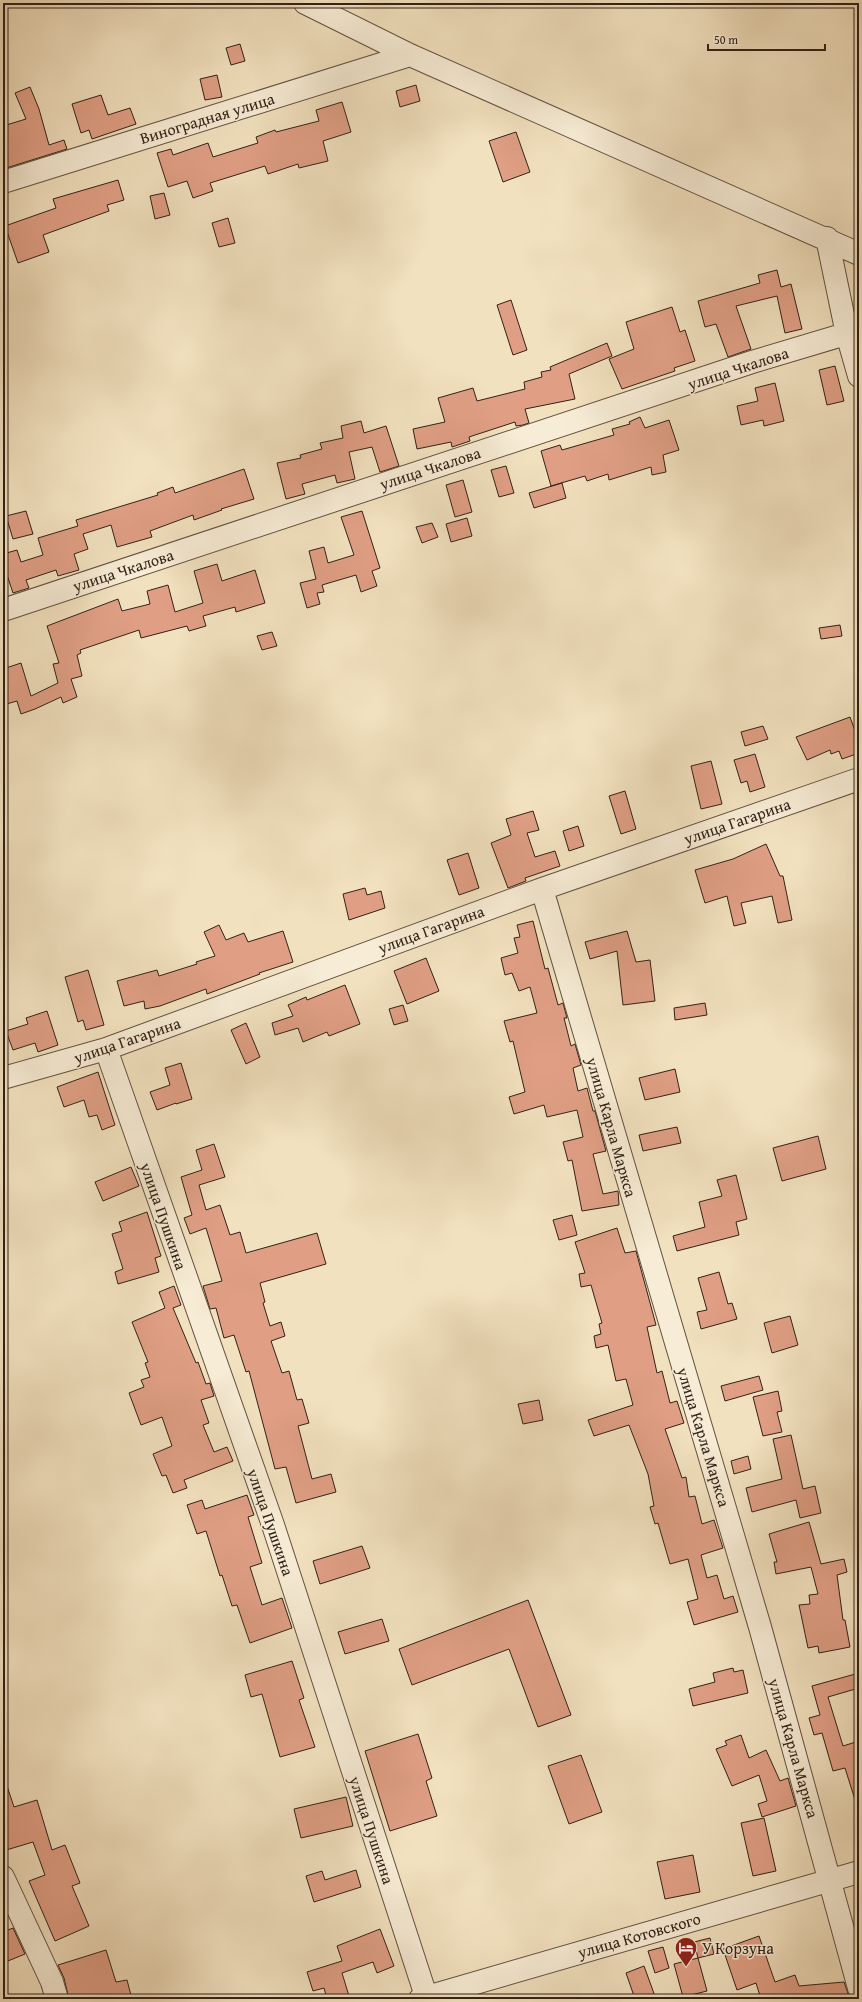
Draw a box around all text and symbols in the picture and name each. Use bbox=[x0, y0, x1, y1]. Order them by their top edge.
scale bar bbox=[708, 26, 825, 52]
text: 50 m bbox=[714, 31, 738, 48]
street label: Виноградная улица bbox=[137, 86, 278, 150]
street label: улица Чкалова bbox=[683, 340, 792, 396]
street label: улица Чкалова bbox=[375, 440, 484, 496]
street label: улица Чкалова bbox=[68, 542, 177, 598]
street label: улица Гагарина bbox=[679, 791, 794, 851]
street label: улица Гагарина bbox=[374, 899, 488, 960]
street label: улица Гагарина bbox=[69, 1010, 184, 1070]
street label: улица Карла Маркса bbox=[580, 1053, 644, 1200]
street label: улица Пушкина bbox=[134, 1158, 194, 1273]
street label: улица Карла Маркса bbox=[671, 1363, 737, 1510]
street label: улица Пушкина bbox=[241, 1464, 301, 1579]
street label: улица Карла Маркса bbox=[762, 1674, 826, 1821]
street label: улица Пушкина bbox=[343, 1772, 401, 1887]
street label: улица Котовского bbox=[574, 1906, 703, 1964]
hotel icon: У Корзуна bbox=[673, 1935, 699, 1968]
place label: У Корзуна bbox=[702, 1936, 774, 1960]

